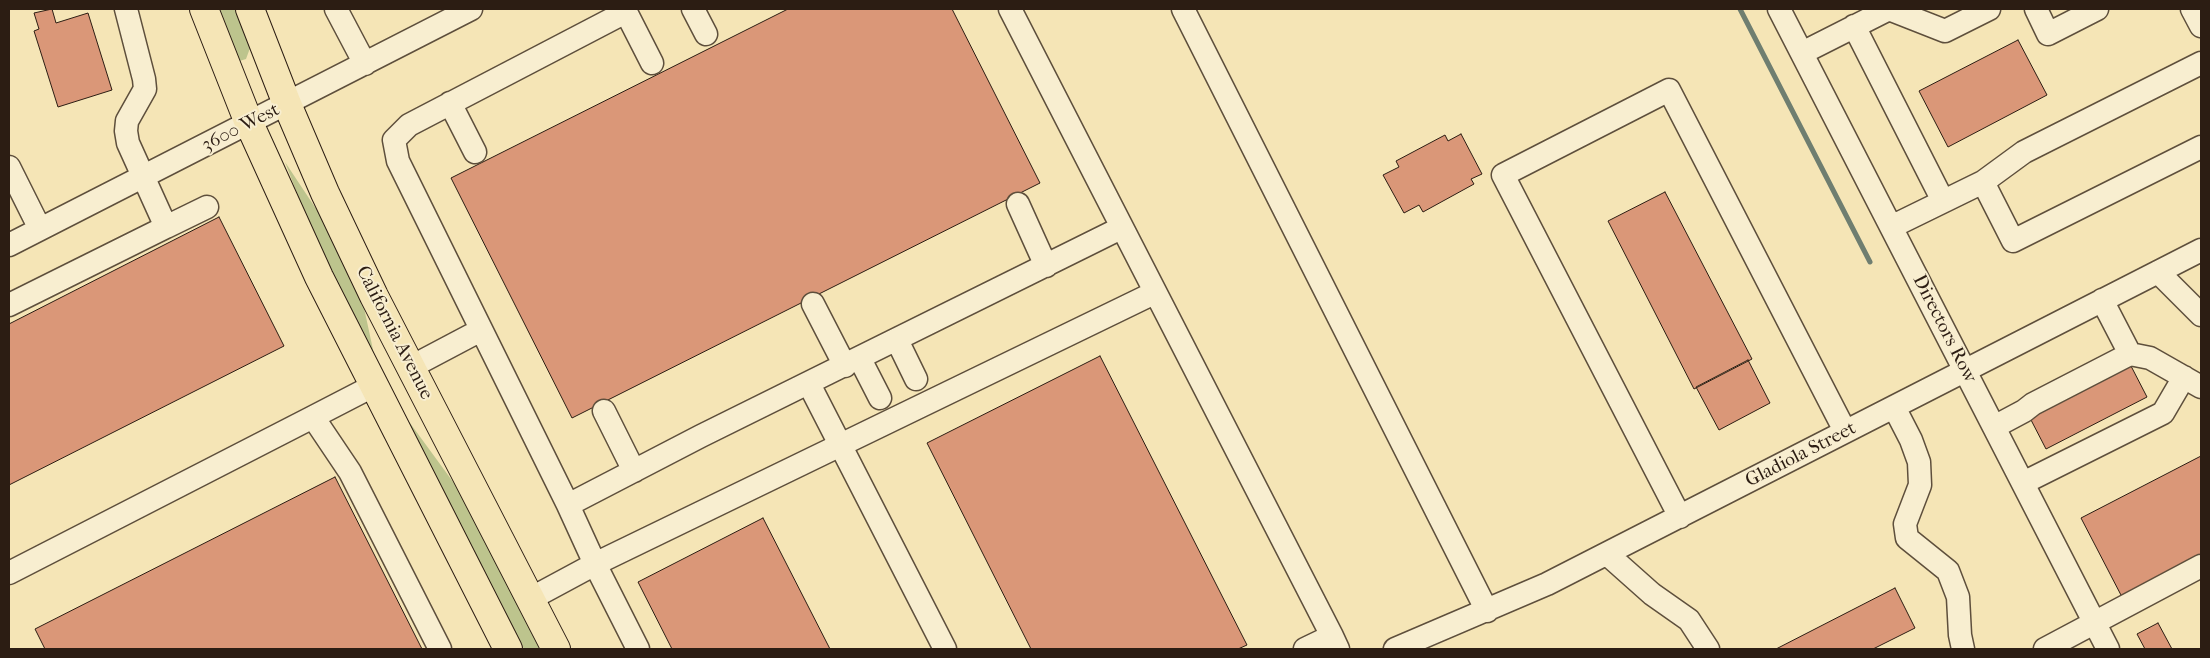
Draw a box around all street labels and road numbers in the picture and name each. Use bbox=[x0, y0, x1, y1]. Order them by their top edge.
street label: 3600 West bbox=[199, 99, 283, 157]
street label: California Avenue bbox=[351, 262, 437, 404]
street label: Directors Row bbox=[1907, 271, 1981, 387]
street label: Gladiola Street bbox=[1742, 417, 1860, 493]

